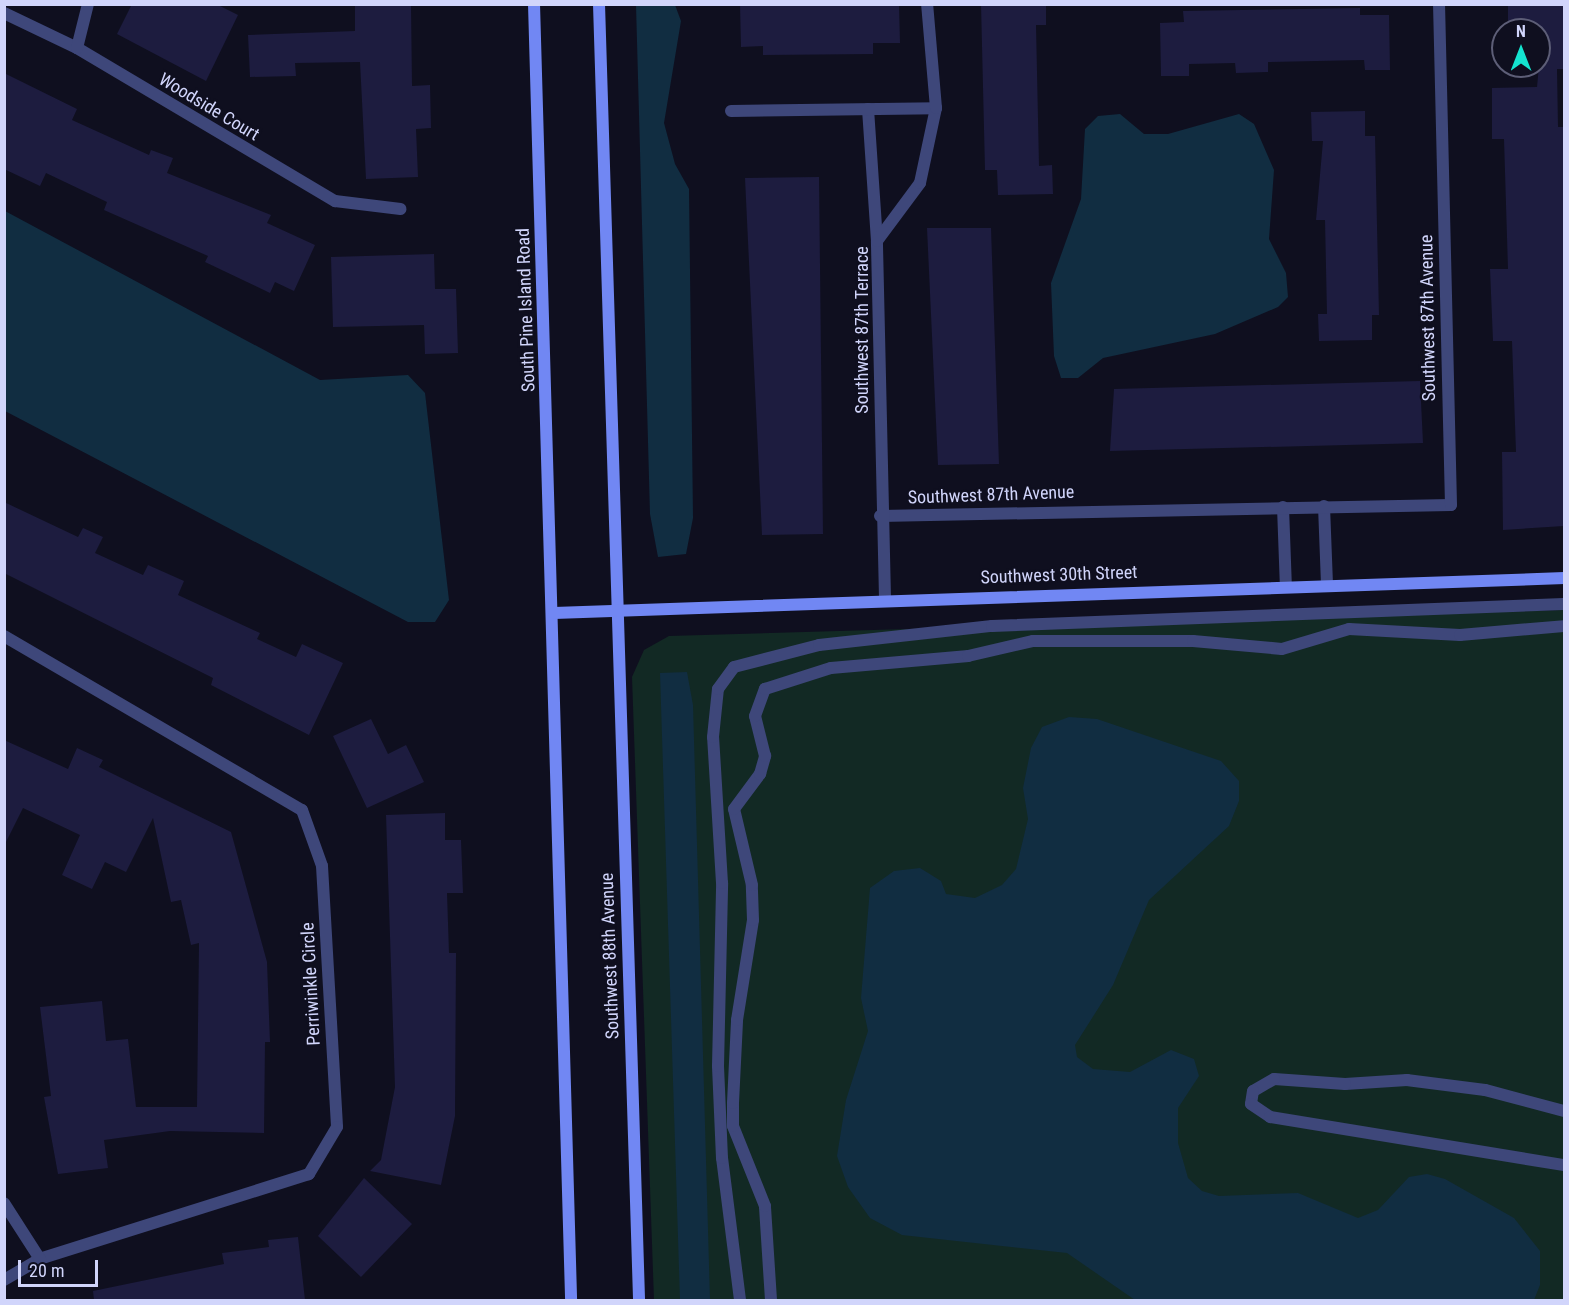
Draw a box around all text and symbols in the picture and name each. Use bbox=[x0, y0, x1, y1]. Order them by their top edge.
north arrow bbox=[1491, 18, 1551, 78]
text: N bbox=[1516, 22, 1526, 41]
street label: Woodside Court bbox=[155, 69, 263, 145]
street label: South Pine Island Road bbox=[512, 228, 540, 392]
street label: Southwest 87th Avenue bbox=[1416, 235, 1440, 401]
street label: Southwest 87th Terrace bbox=[851, 246, 873, 414]
street label: Southwest 87th Avenue bbox=[907, 481, 1075, 509]
street label: Southwest 30th Street bbox=[980, 561, 1138, 589]
street label: Southwest 88th Avenue bbox=[596, 872, 624, 1040]
street label: Perriwinkle Circle bbox=[297, 922, 325, 1046]
scale bar bbox=[21, 1248, 100, 1286]
text: 20 m bbox=[29, 1260, 64, 1281]

